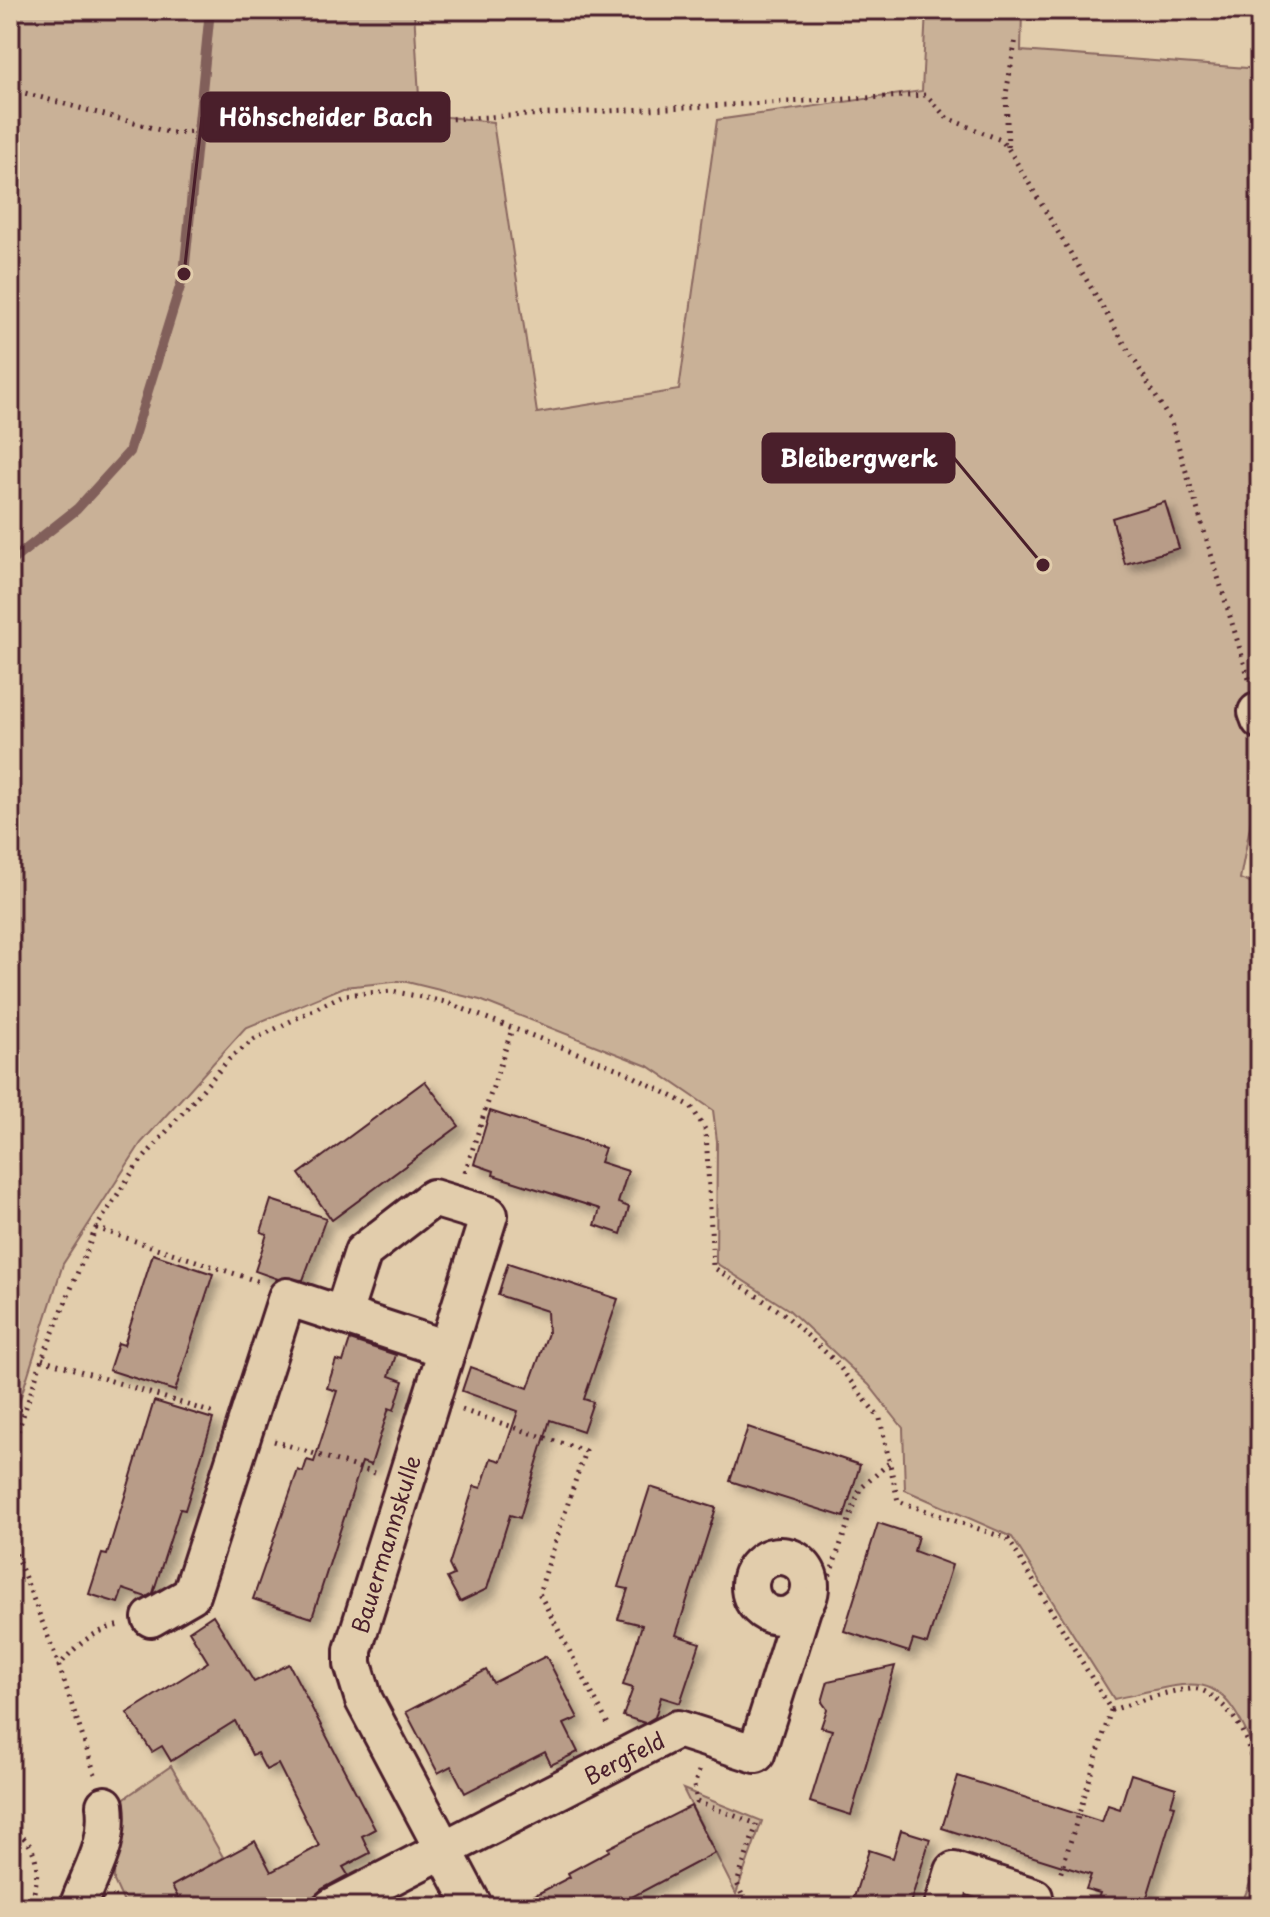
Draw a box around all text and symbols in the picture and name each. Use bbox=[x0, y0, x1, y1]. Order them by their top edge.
callout: Höhscheider Bach bbox=[202, 93, 449, 141]
text: Höhscheider Bach bbox=[219, 98, 433, 134]
callout: Bleibergwerk bbox=[763, 434, 954, 482]
text: Bleibergwerk bbox=[780, 439, 938, 475]
street label: Bauermannskulle bbox=[342, 1451, 428, 1637]
street label: Bergfeld bbox=[578, 1722, 670, 1791]

